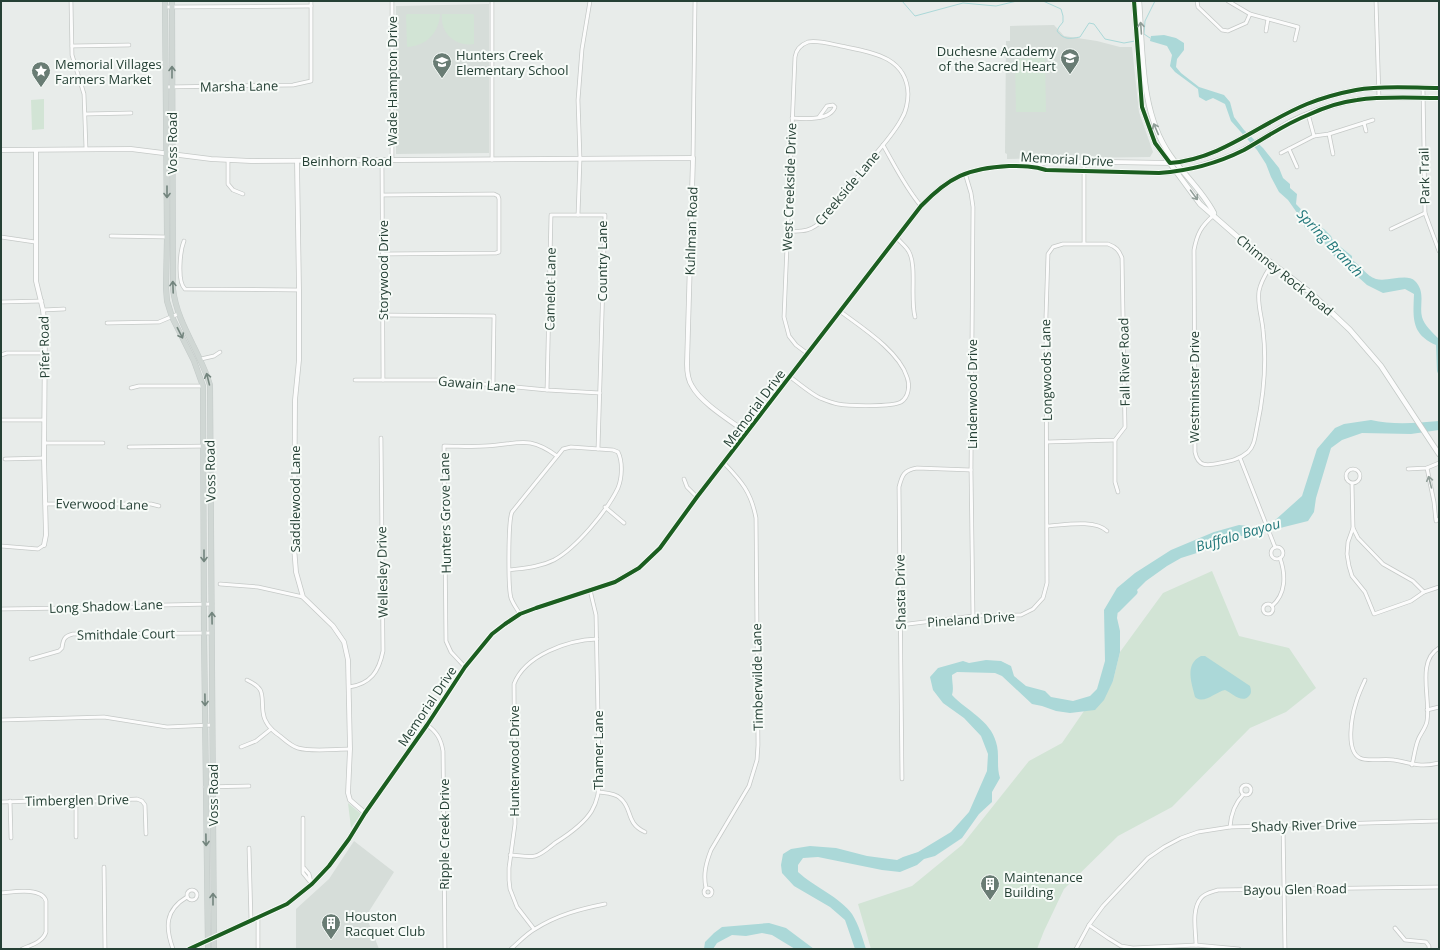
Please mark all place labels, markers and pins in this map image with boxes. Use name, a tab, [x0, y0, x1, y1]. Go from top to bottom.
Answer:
place label: Duchesne Academy of the Sacred Heart	[937, 42, 1056, 75]
place label: Hunters Creek Elementary School	[456, 46, 568, 79]
school or university icon: Duchesne Academy of the Sacred Heart	[1059, 47, 1081, 75]
school or university icon: Hunters Creek Elementary School	[431, 51, 453, 79]
place label: Memorial Villages Farmers Market	[55, 55, 162, 88]
place icon: Memorial Villages Farmers Market	[30, 60, 52, 88]
place label: Maintenance Building	[1004, 868, 1083, 901]
building icon: Maintenance Building	[979, 873, 1001, 901]
place label: Houston Racquet Club	[345, 907, 425, 940]
building icon: Houston Racquet Club	[320, 912, 342, 940]

